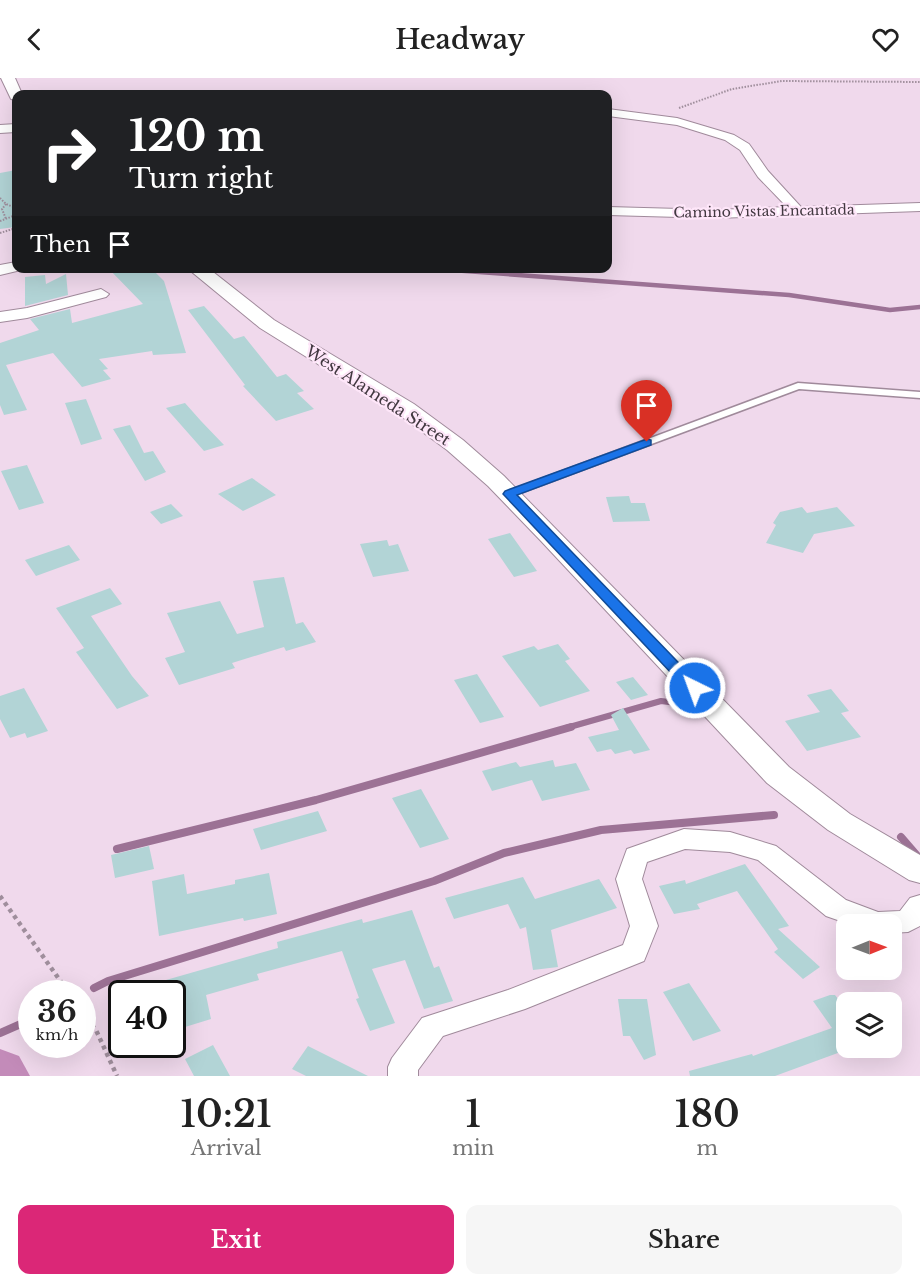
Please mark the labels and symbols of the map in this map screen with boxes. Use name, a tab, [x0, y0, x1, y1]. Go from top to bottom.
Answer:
street label: Camino Vistas Encantada	[673, 200, 855, 222]
street label: West Alameda Street	[301, 340, 454, 449]
pin	[621, 380, 672, 442]
position arrow	[663, 656, 727, 720]
north arrow	[836, 914, 902, 980]
speed limit sign: 40	[108, 980, 186, 1058]

